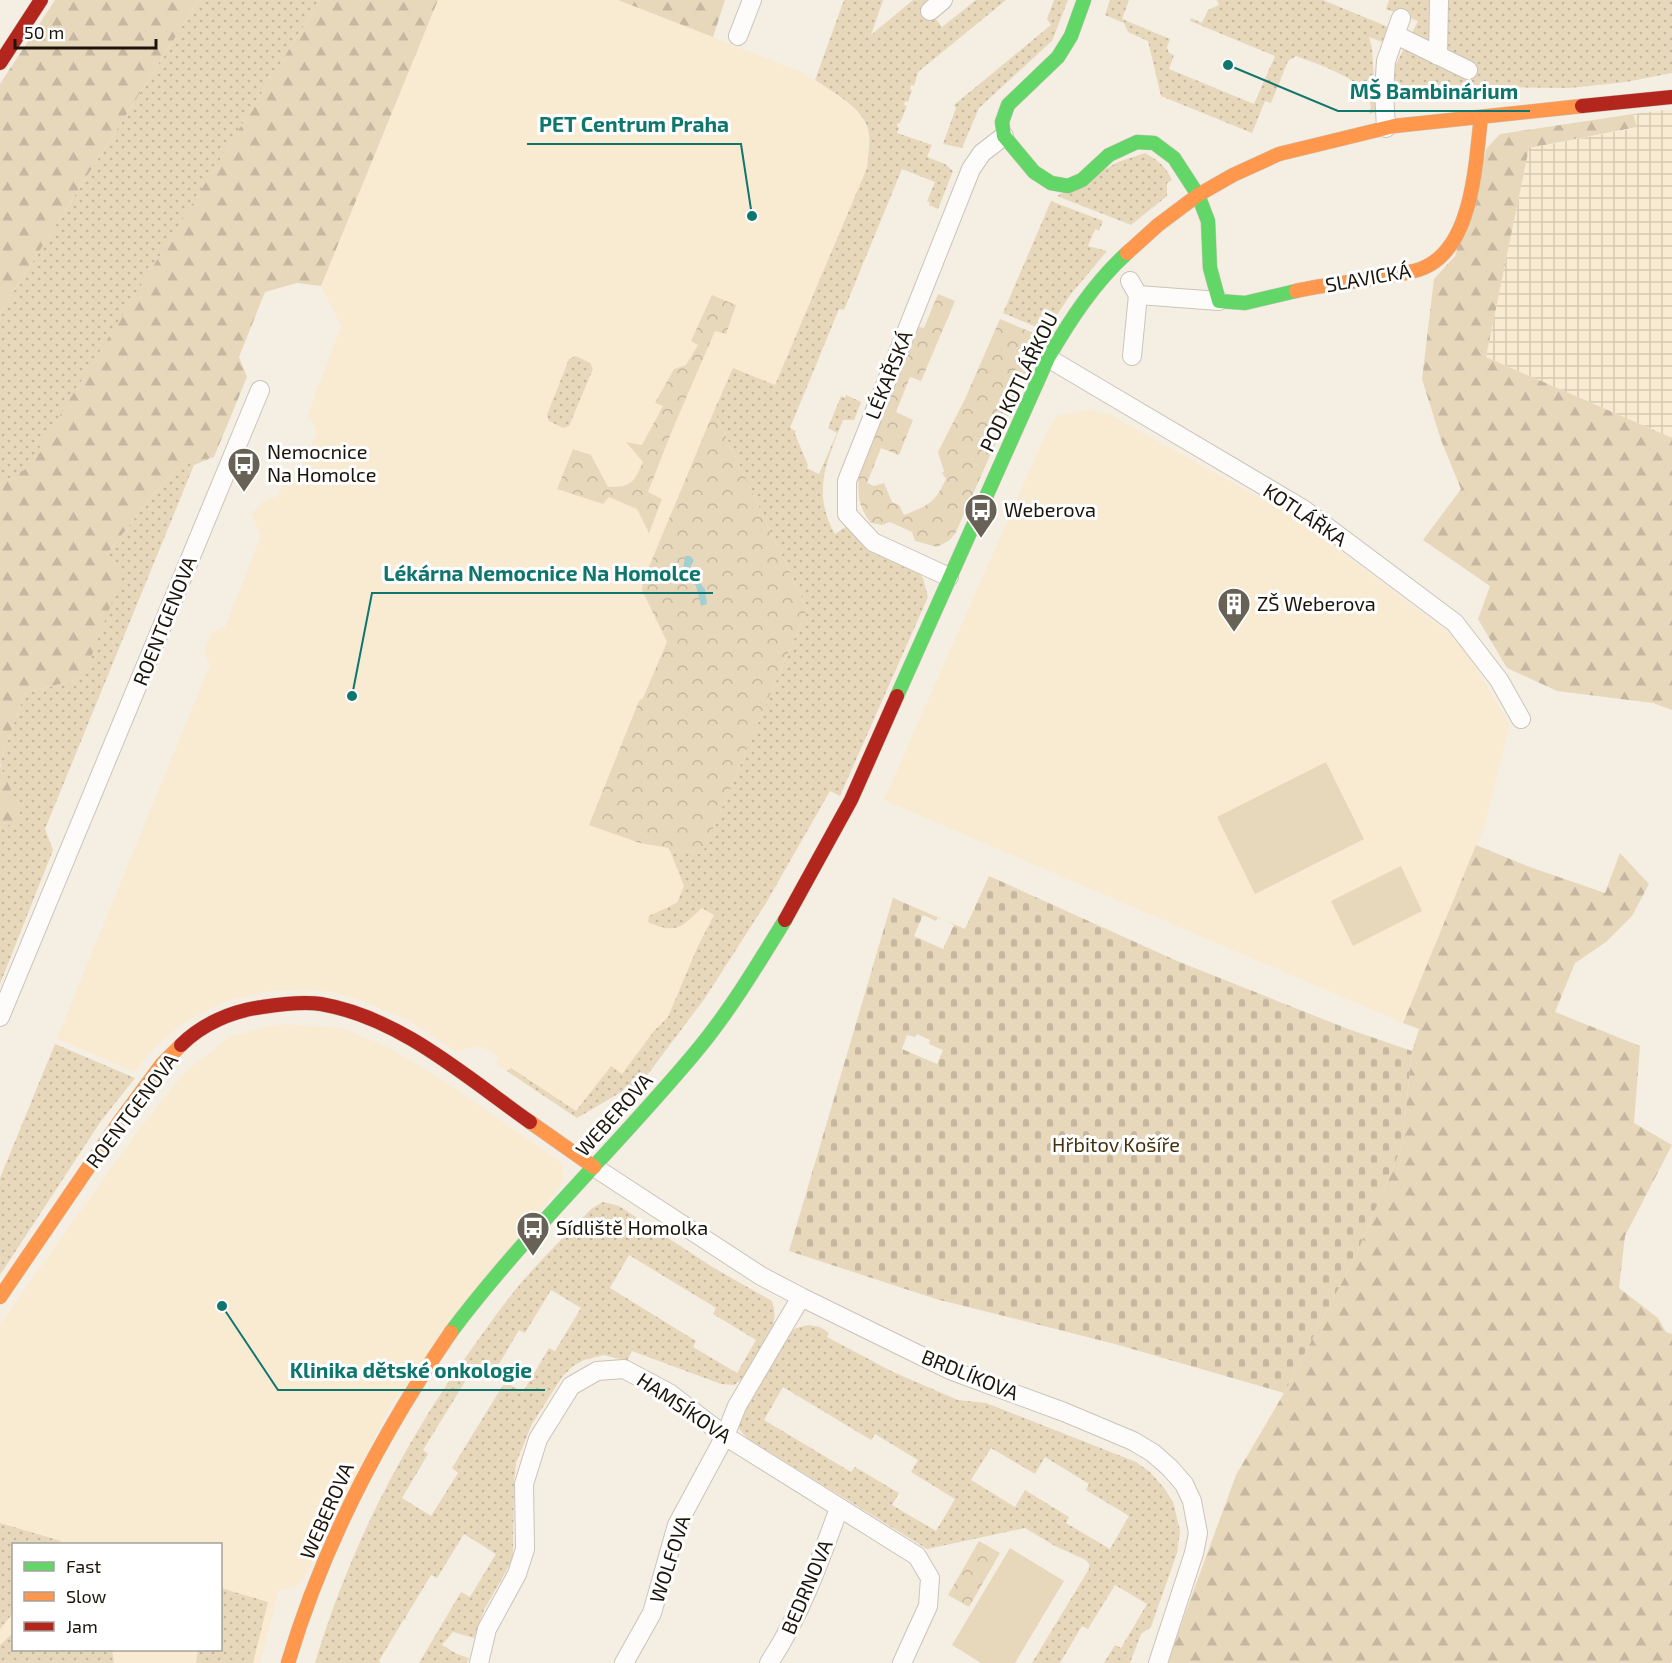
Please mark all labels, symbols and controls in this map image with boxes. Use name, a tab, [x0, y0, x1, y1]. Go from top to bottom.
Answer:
scale bar	[15, 12, 156, 50]
text: 50 m	[24, 21, 64, 43]
callout: MŠ Bambinárium	[1338, 72, 1530, 111]
text: MŠ Bambinárium	[1350, 78, 1518, 103]
callout: PET Centrum Praha	[527, 105, 741, 144]
text: PET Centrum Praha	[539, 111, 729, 136]
street label: SLAVICKÁ	[1323, 258, 1413, 296]
street label: POD KOTLÁŘKOU	[974, 308, 1062, 455]
street label: LÉKAŘSKÁ	[859, 326, 917, 423]
place label: Nemocnice Na Homolce	[267, 439, 376, 486]
bus stop icon: Nemocnice Na Homolce	[226, 446, 262, 493]
street label: KOTLÁŘKA	[1259, 478, 1352, 551]
bus stop icon: Weberova	[963, 492, 999, 539]
place label: Weberova	[1004, 497, 1096, 521]
street label: ROENTGENOVA	[127, 552, 201, 689]
callout: Lékárna Nemocnice Na Homolce	[372, 554, 713, 593]
text: Lékárna Nemocnice Na Homolce	[383, 560, 701, 585]
building icon: ZŠ Weberova	[1216, 586, 1252, 633]
place label: ZŠ Weberova	[1257, 591, 1376, 615]
street label: ROENTGENOVA	[80, 1048, 182, 1172]
street label: WEBEROVA	[570, 1068, 657, 1161]
park label: Hřbitov Košíře	[1052, 1132, 1180, 1156]
bus stop icon: Sídliště Homolka	[515, 1210, 551, 1257]
place label: Sídliště Homolka	[556, 1215, 708, 1239]
street label: BRDLÍKOVA	[919, 1344, 1023, 1405]
callout: Klinika dětské onkologie	[278, 1351, 545, 1390]
text: Klinika dětské onkologie	[290, 1357, 532, 1382]
street label: HAMSÍKOVA	[633, 1367, 737, 1448]
street label: WEBEROVA	[294, 1458, 358, 1563]
street label: WOLFOVA	[644, 1511, 695, 1605]
street label: BEDRNOVA	[775, 1535, 837, 1638]
legend	[12, 1543, 222, 1651]
text: Fast	[66, 1555, 101, 1577]
text: Slow	[66, 1585, 107, 1607]
text: Jam	[66, 1615, 98, 1637]

